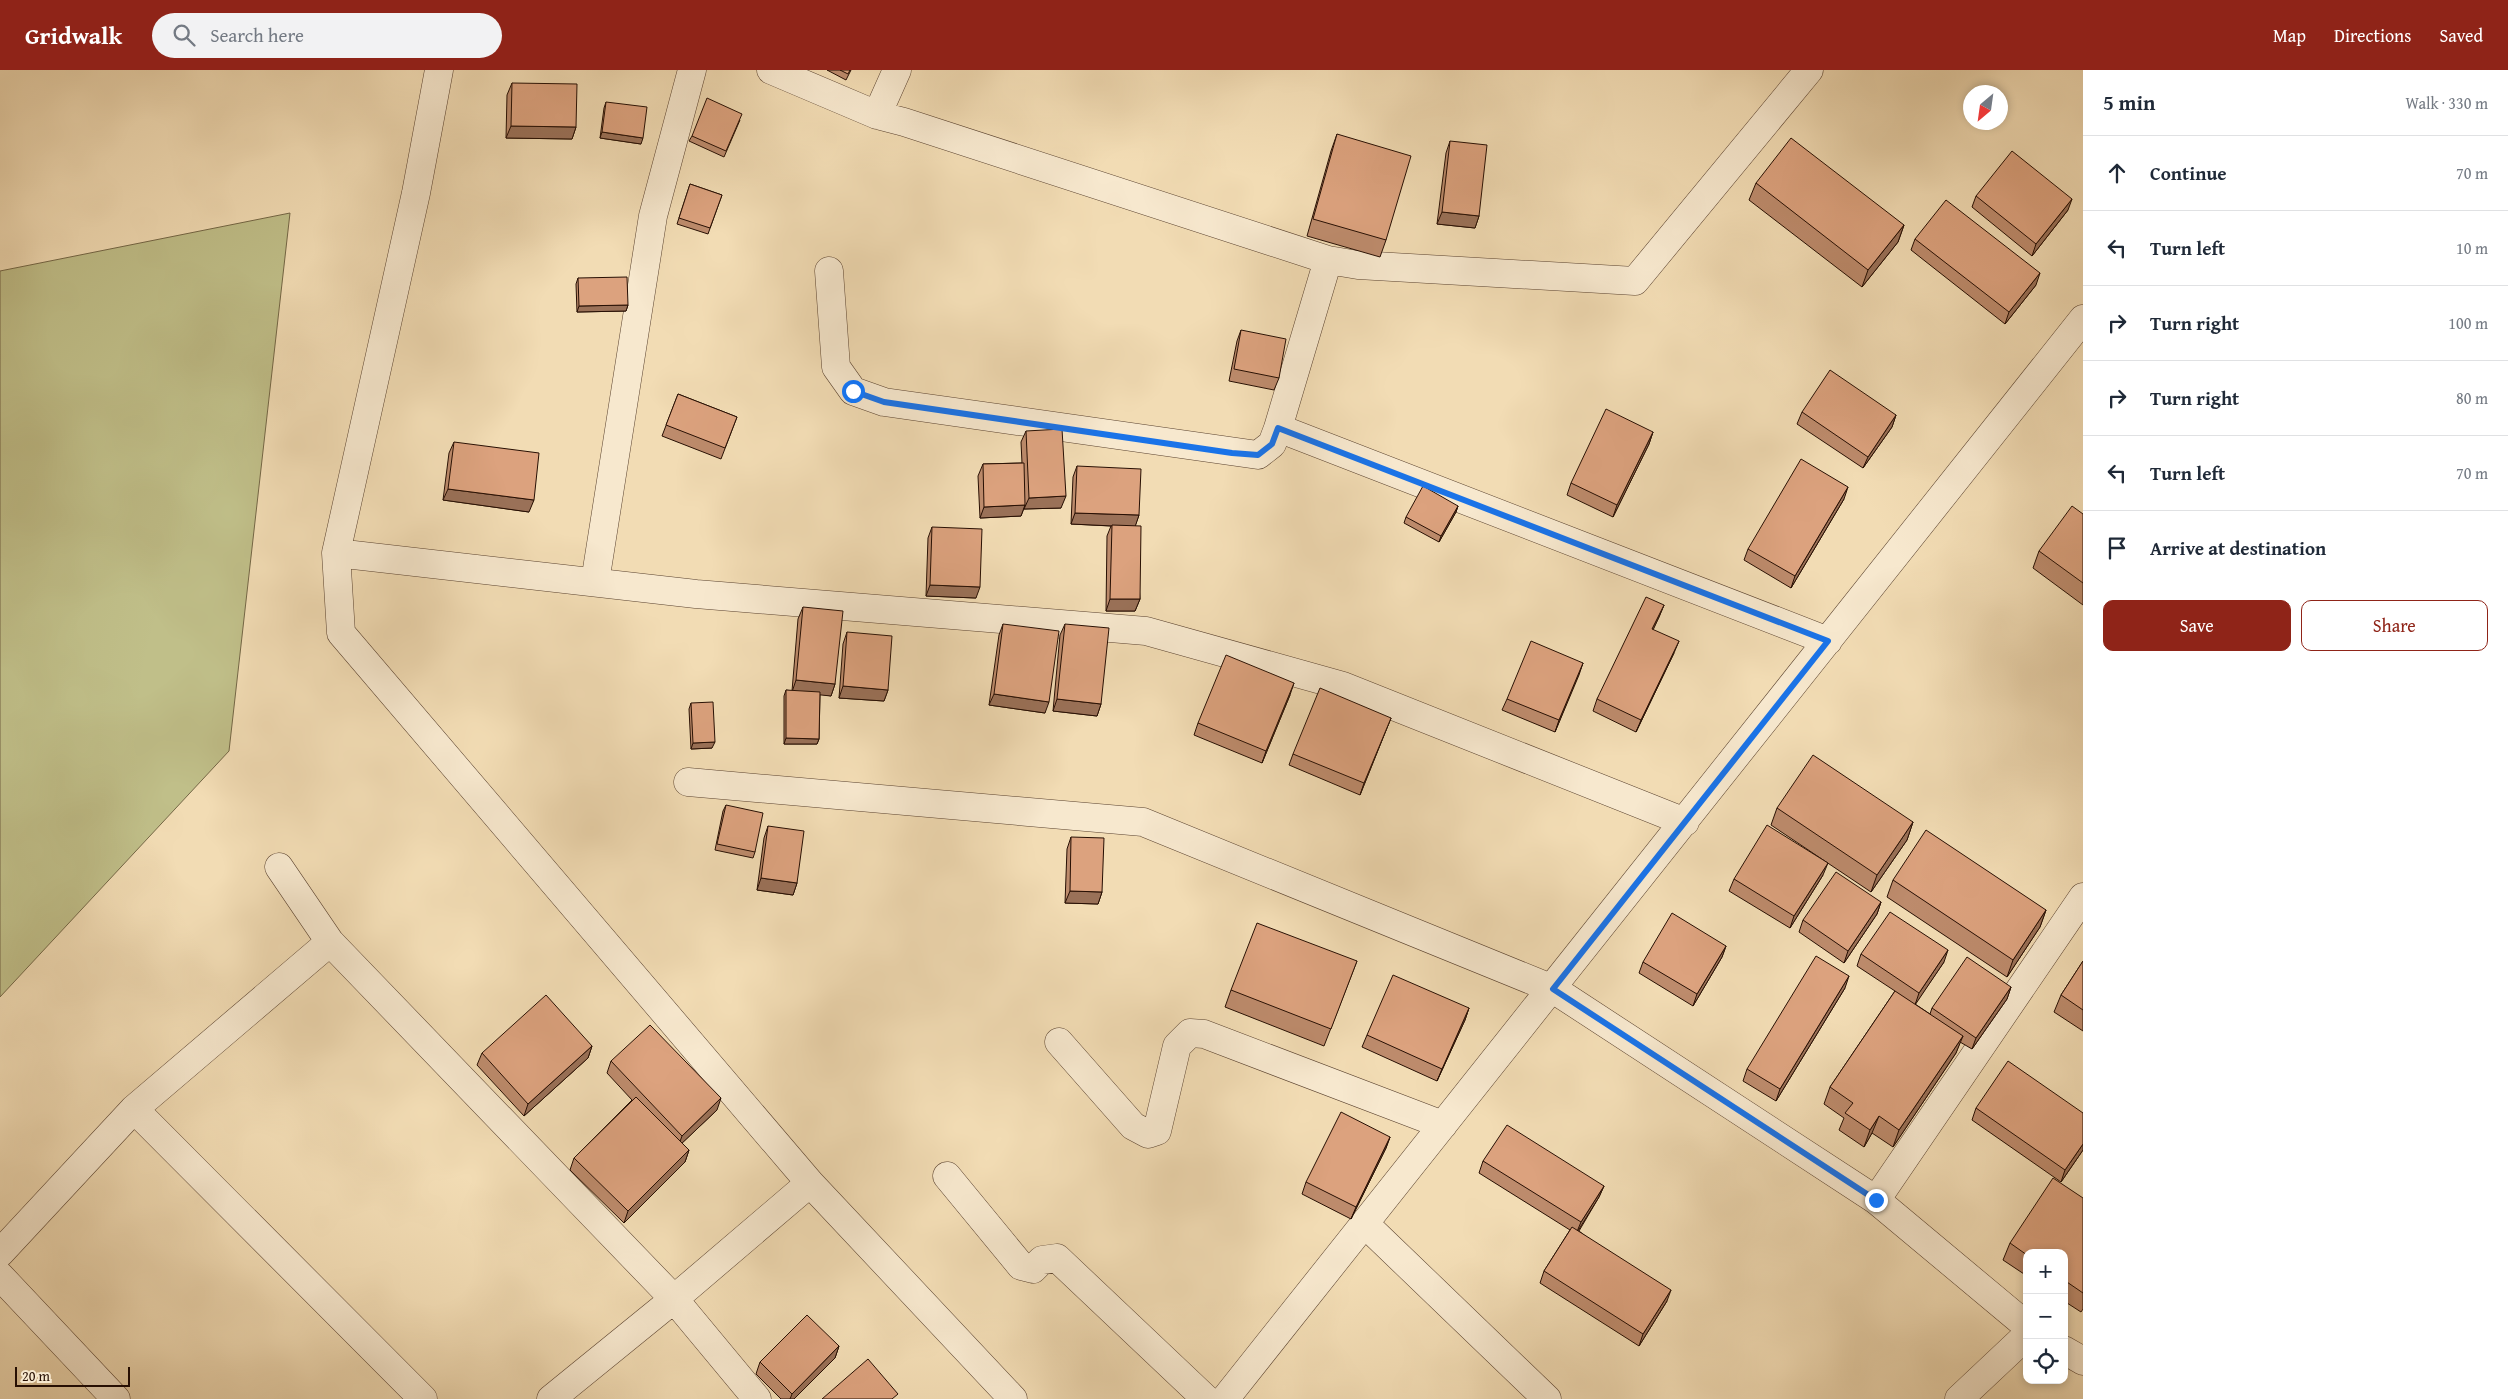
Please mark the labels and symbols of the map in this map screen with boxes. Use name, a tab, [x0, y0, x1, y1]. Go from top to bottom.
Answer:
north arrow	[1963, 85, 2008, 130]
route start	[842, 380, 865, 403]
route end	[1865, 1189, 1888, 1212]
scale bar	[15, 1364, 130, 1387]

